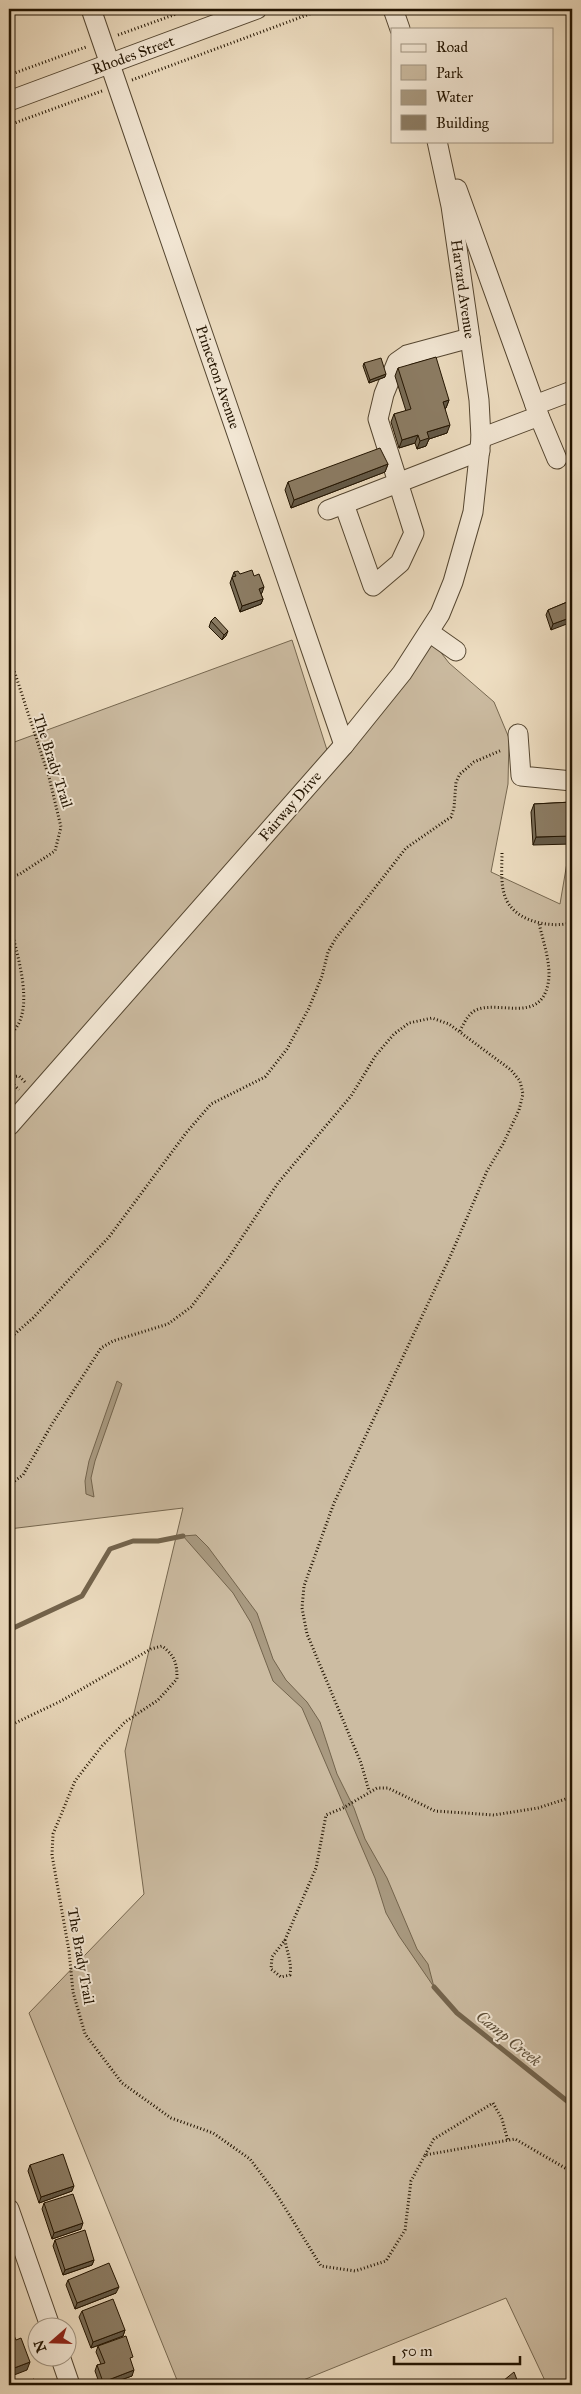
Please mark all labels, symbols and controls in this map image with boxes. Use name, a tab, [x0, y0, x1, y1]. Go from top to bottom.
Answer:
legend	[391, 28, 554, 142]
street label: Rhodes Street	[89, 32, 177, 78]
text: Road	[436, 38, 468, 56]
text: Park	[436, 64, 463, 82]
text: Water	[436, 88, 473, 106]
text: Building	[436, 114, 490, 132]
street label: Harvard Avenue	[447, 238, 479, 340]
street label: Princeton Avenue	[192, 323, 244, 431]
street label: The Brady Trail	[29, 712, 77, 811]
street label: Fairway Drive	[255, 767, 325, 845]
street label: The Brady Trail	[64, 1906, 99, 2007]
water label: Camp Creek	[472, 2006, 545, 2071]
north arrow	[28, 2316, 78, 2366]
scale bar	[394, 2334, 520, 2366]
text: N	[30, 2338, 50, 2355]
text: 50 m	[401, 2342, 433, 2360]

